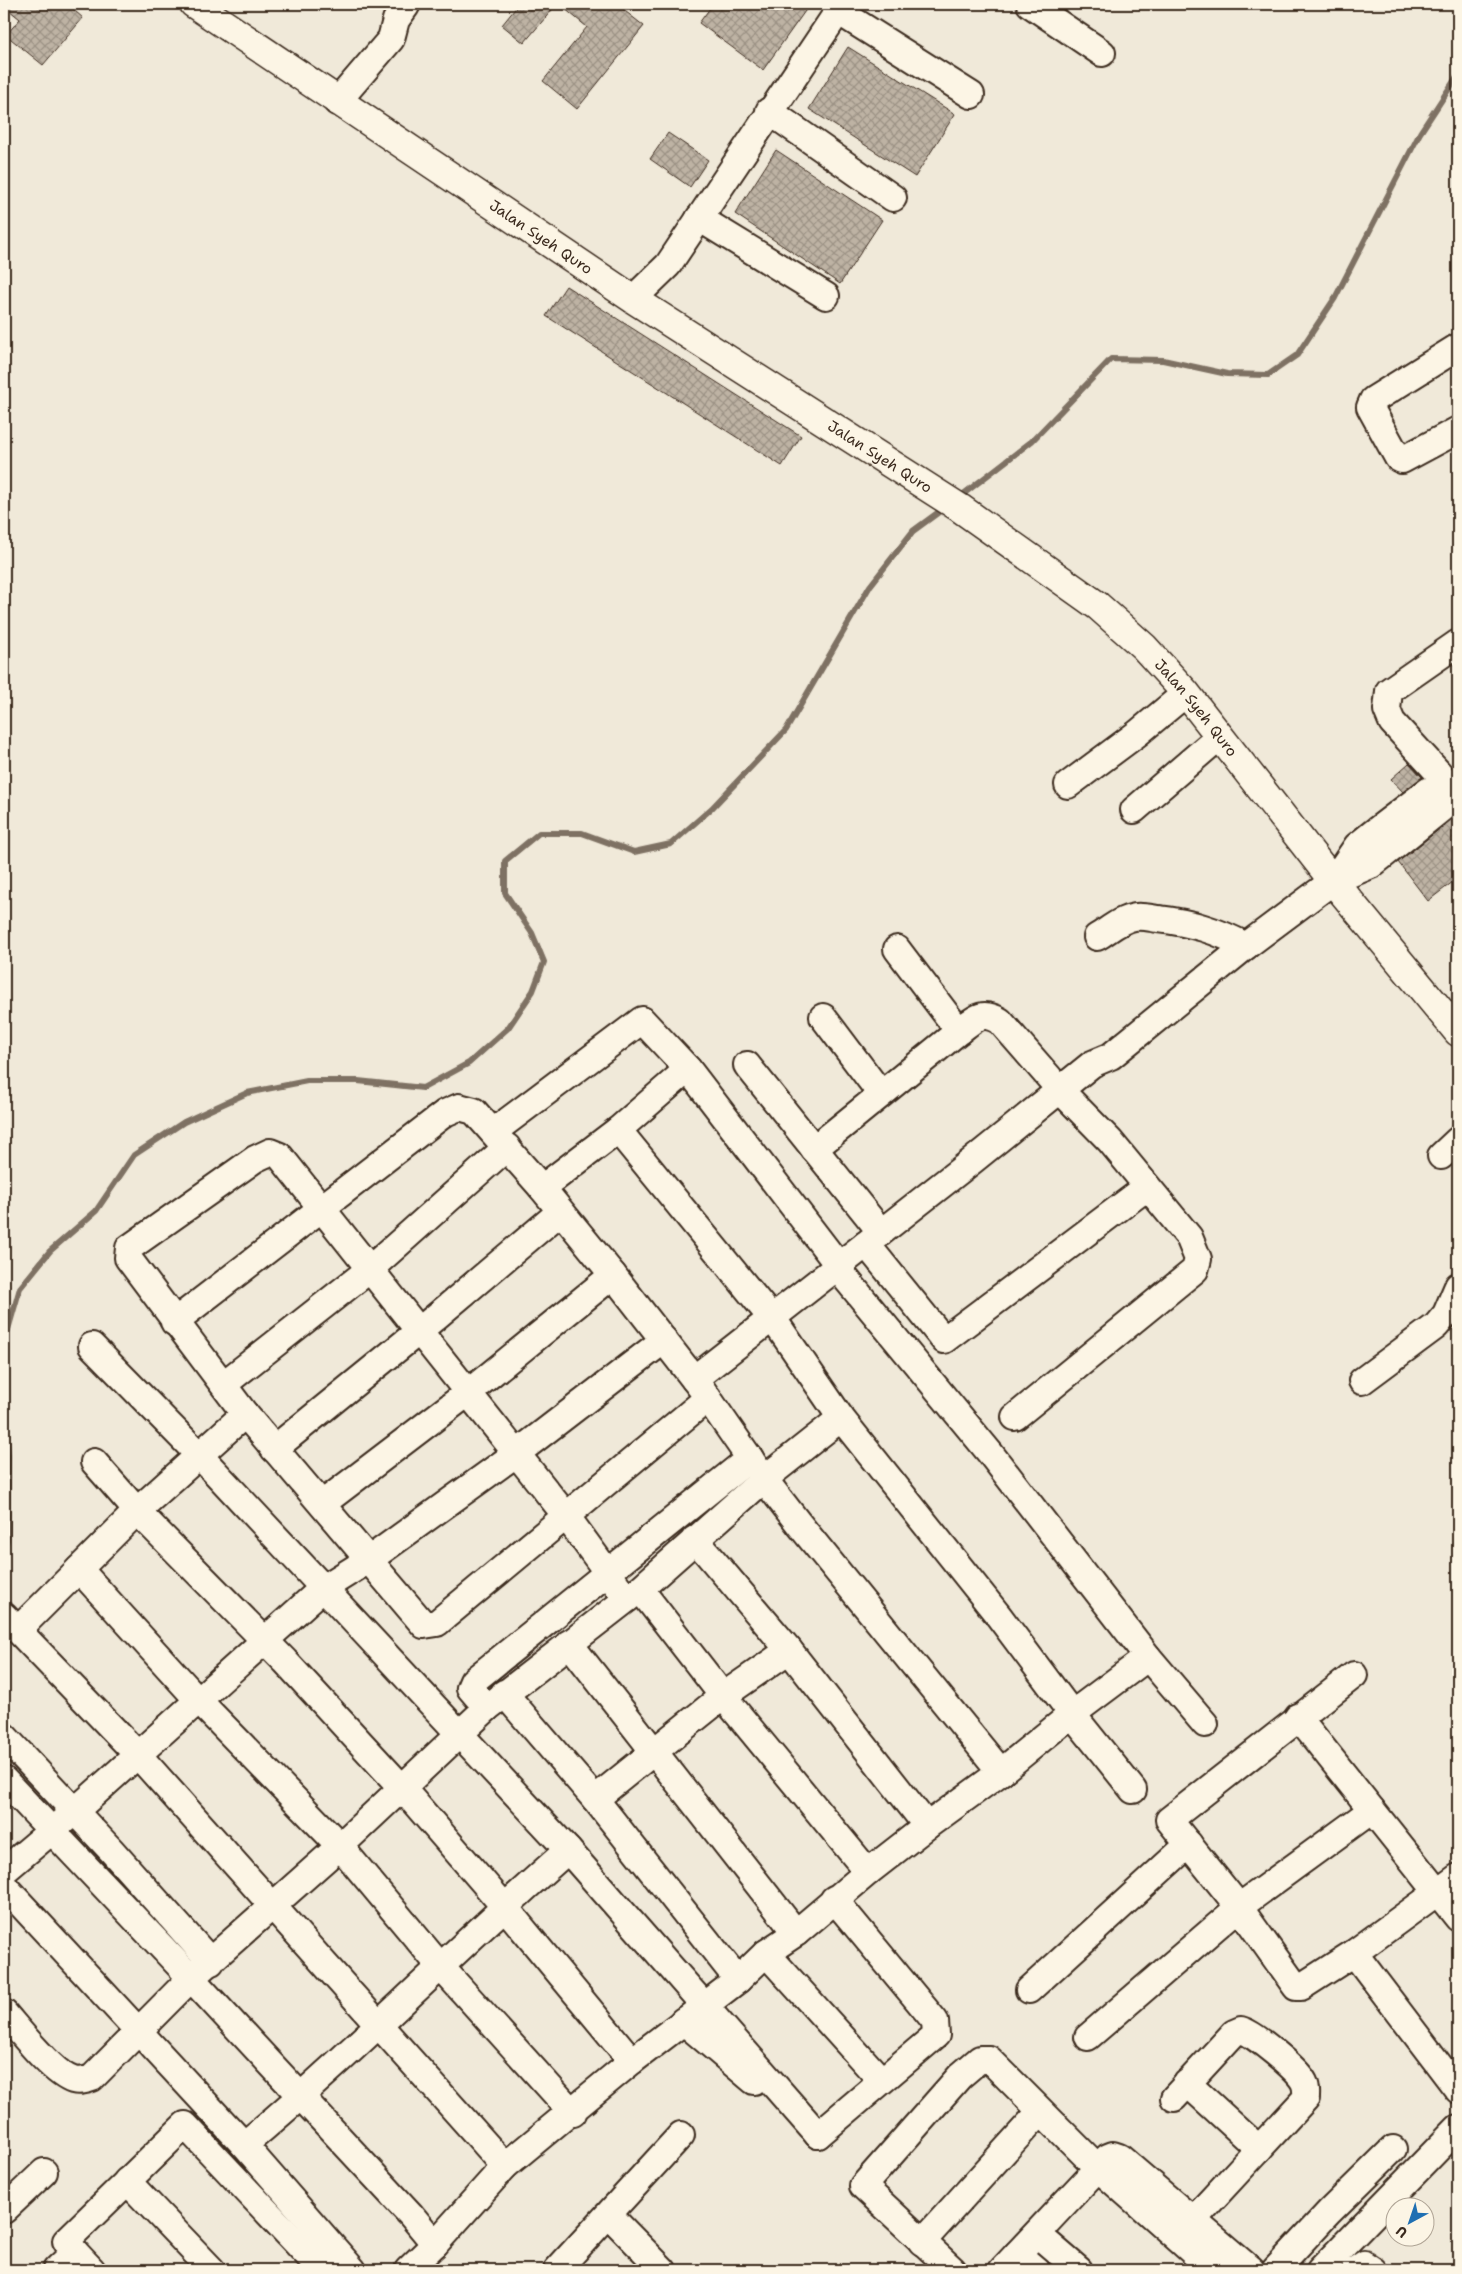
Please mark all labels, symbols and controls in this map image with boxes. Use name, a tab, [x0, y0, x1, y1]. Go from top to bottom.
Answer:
street label: Jalan Syeh Quro	[485, 195, 597, 279]
street label: Jalan Syeh Quro	[824, 416, 936, 498]
street label: Jalan Syeh Quro	[1150, 655, 1242, 761]
north arrow	[1384, 2196, 1434, 2246]
text: U	[1392, 2222, 1411, 2242]

